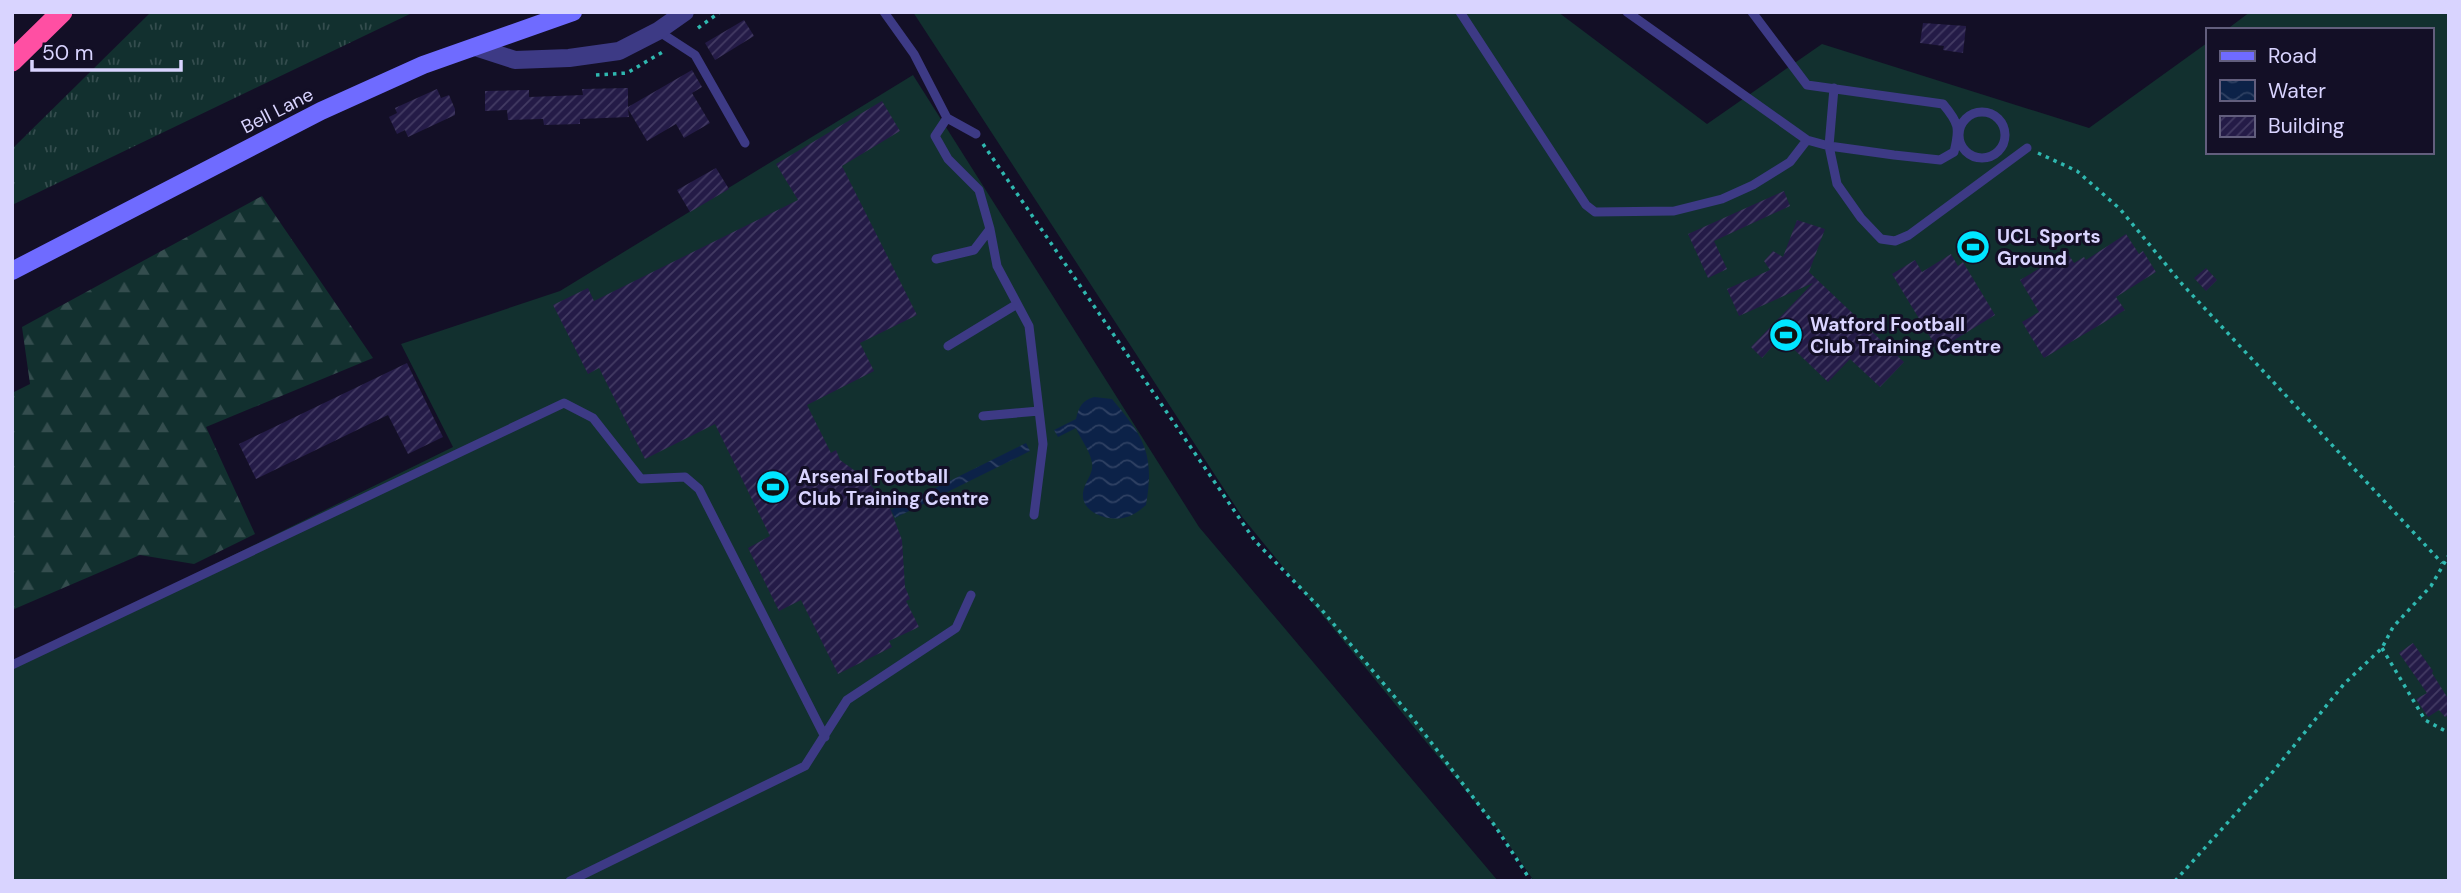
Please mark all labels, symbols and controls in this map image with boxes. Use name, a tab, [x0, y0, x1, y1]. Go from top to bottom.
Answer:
scale bar	[32, 28, 180, 72]
legend	[2206, 28, 2433, 154]
text: 50 m	[42, 39, 93, 67]
text: Road	[2268, 42, 2317, 70]
text: Water	[2268, 77, 2326, 105]
street label: Bell Lane	[237, 82, 318, 139]
text: Building	[2268, 112, 2345, 140]
place label: UCL Sports Ground	[1997, 224, 2101, 271]
sports icon: UCL Sports Ground	[1954, 228, 1992, 266]
place label: Watford Football Club Training Centre	[1810, 312, 2001, 359]
sports icon: Watford Football Club Training Centre	[1767, 316, 1805, 354]
place label: Arsenal Football Club Training Centre	[798, 464, 989, 511]
sports icon: Arsenal Football Club Training Centre	[754, 468, 792, 506]

